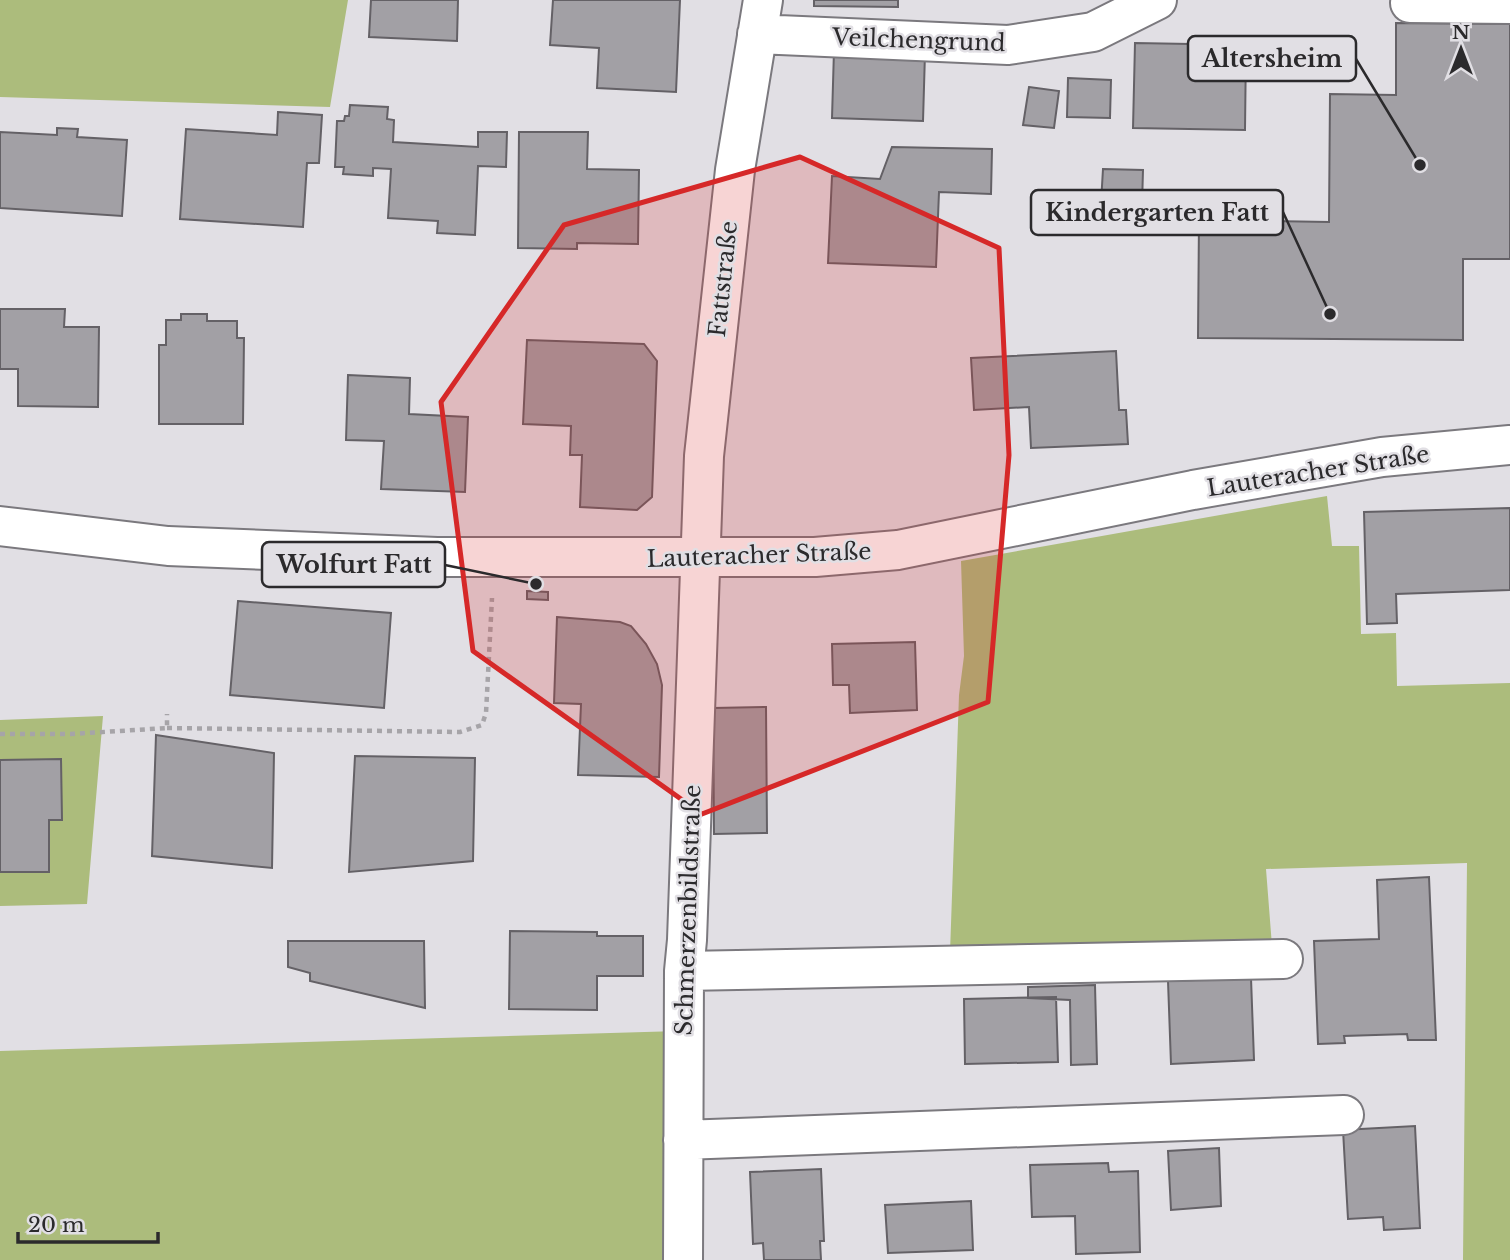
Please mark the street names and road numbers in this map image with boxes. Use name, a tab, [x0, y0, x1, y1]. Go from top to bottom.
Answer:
street label: Veilchengrund	[831, 23, 1006, 57]
street label: Fattstraße	[703, 220, 743, 338]
street label: Lauteracher Straße	[1205, 440, 1431, 502]
street label: Lauteracher Straße	[646, 537, 872, 573]
street label: Schmerzenbildstraße	[670, 784, 706, 1036]

